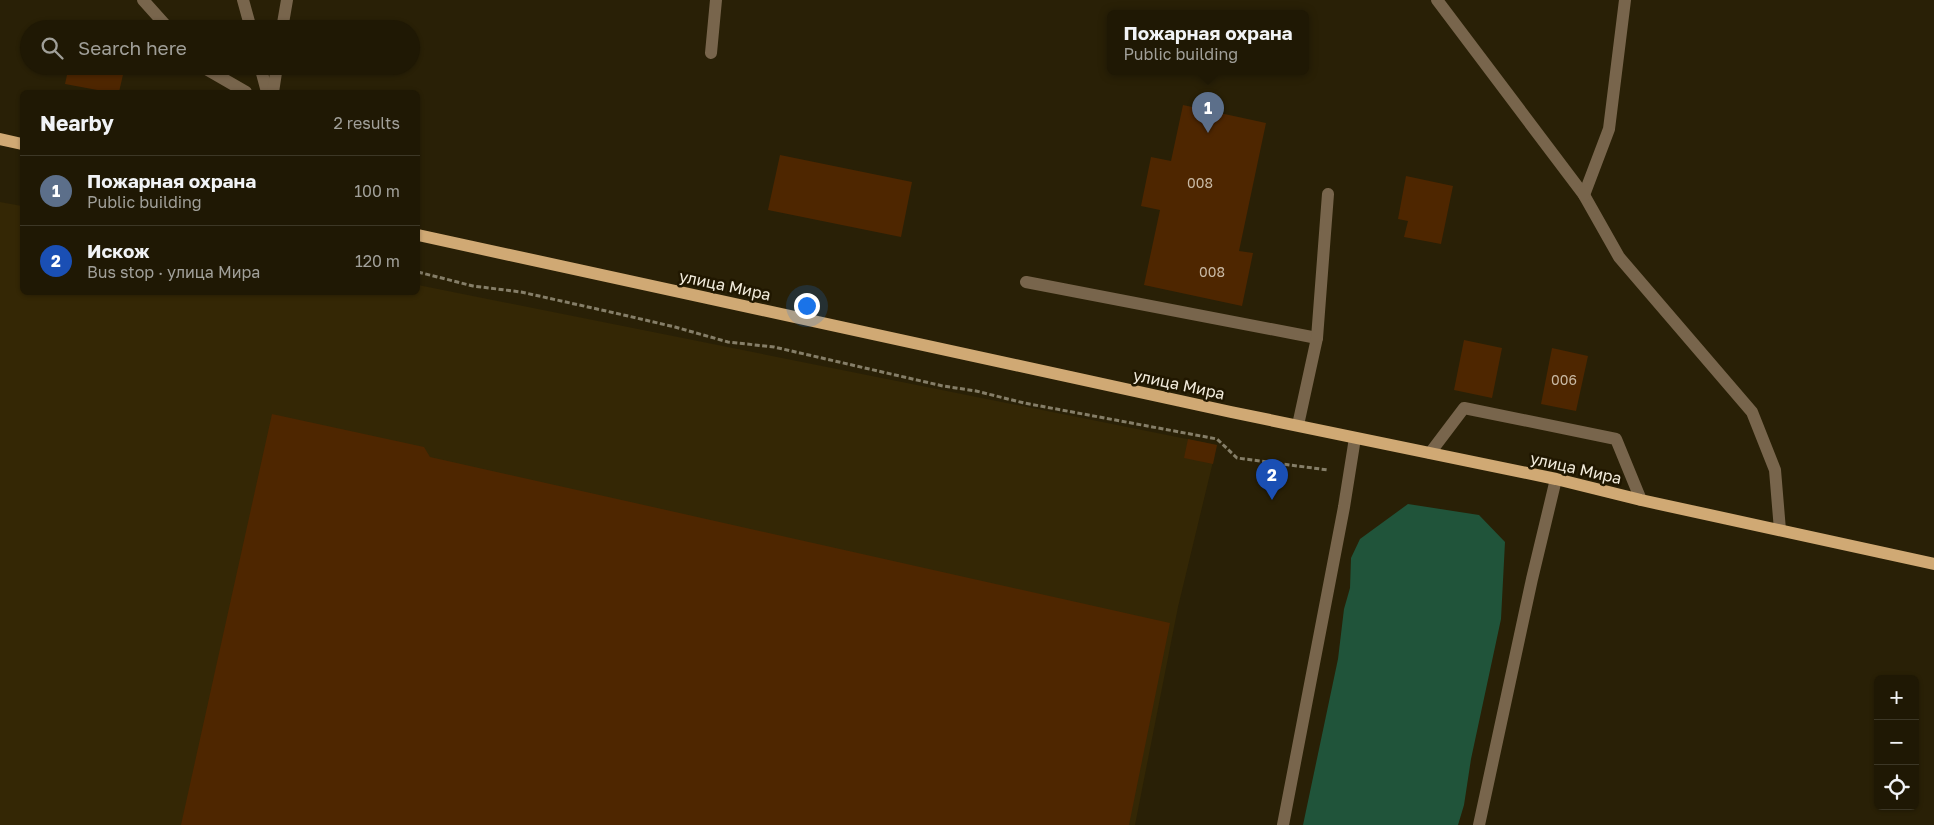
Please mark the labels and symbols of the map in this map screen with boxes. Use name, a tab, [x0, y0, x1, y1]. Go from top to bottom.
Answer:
pin: 1	[1192, 92, 1224, 133]
house number: 008	[1187, 174, 1213, 191]
house number: 008	[1199, 263, 1225, 280]
street label: улица Мира	[677, 266, 773, 304]
your location	[794, 293, 820, 319]
street label: улица Мира	[1131, 365, 1227, 403]
house number: 006	[1551, 371, 1577, 388]
street label: улица Мира	[1528, 448, 1624, 488]
pin: 2	[1256, 459, 1288, 500]

